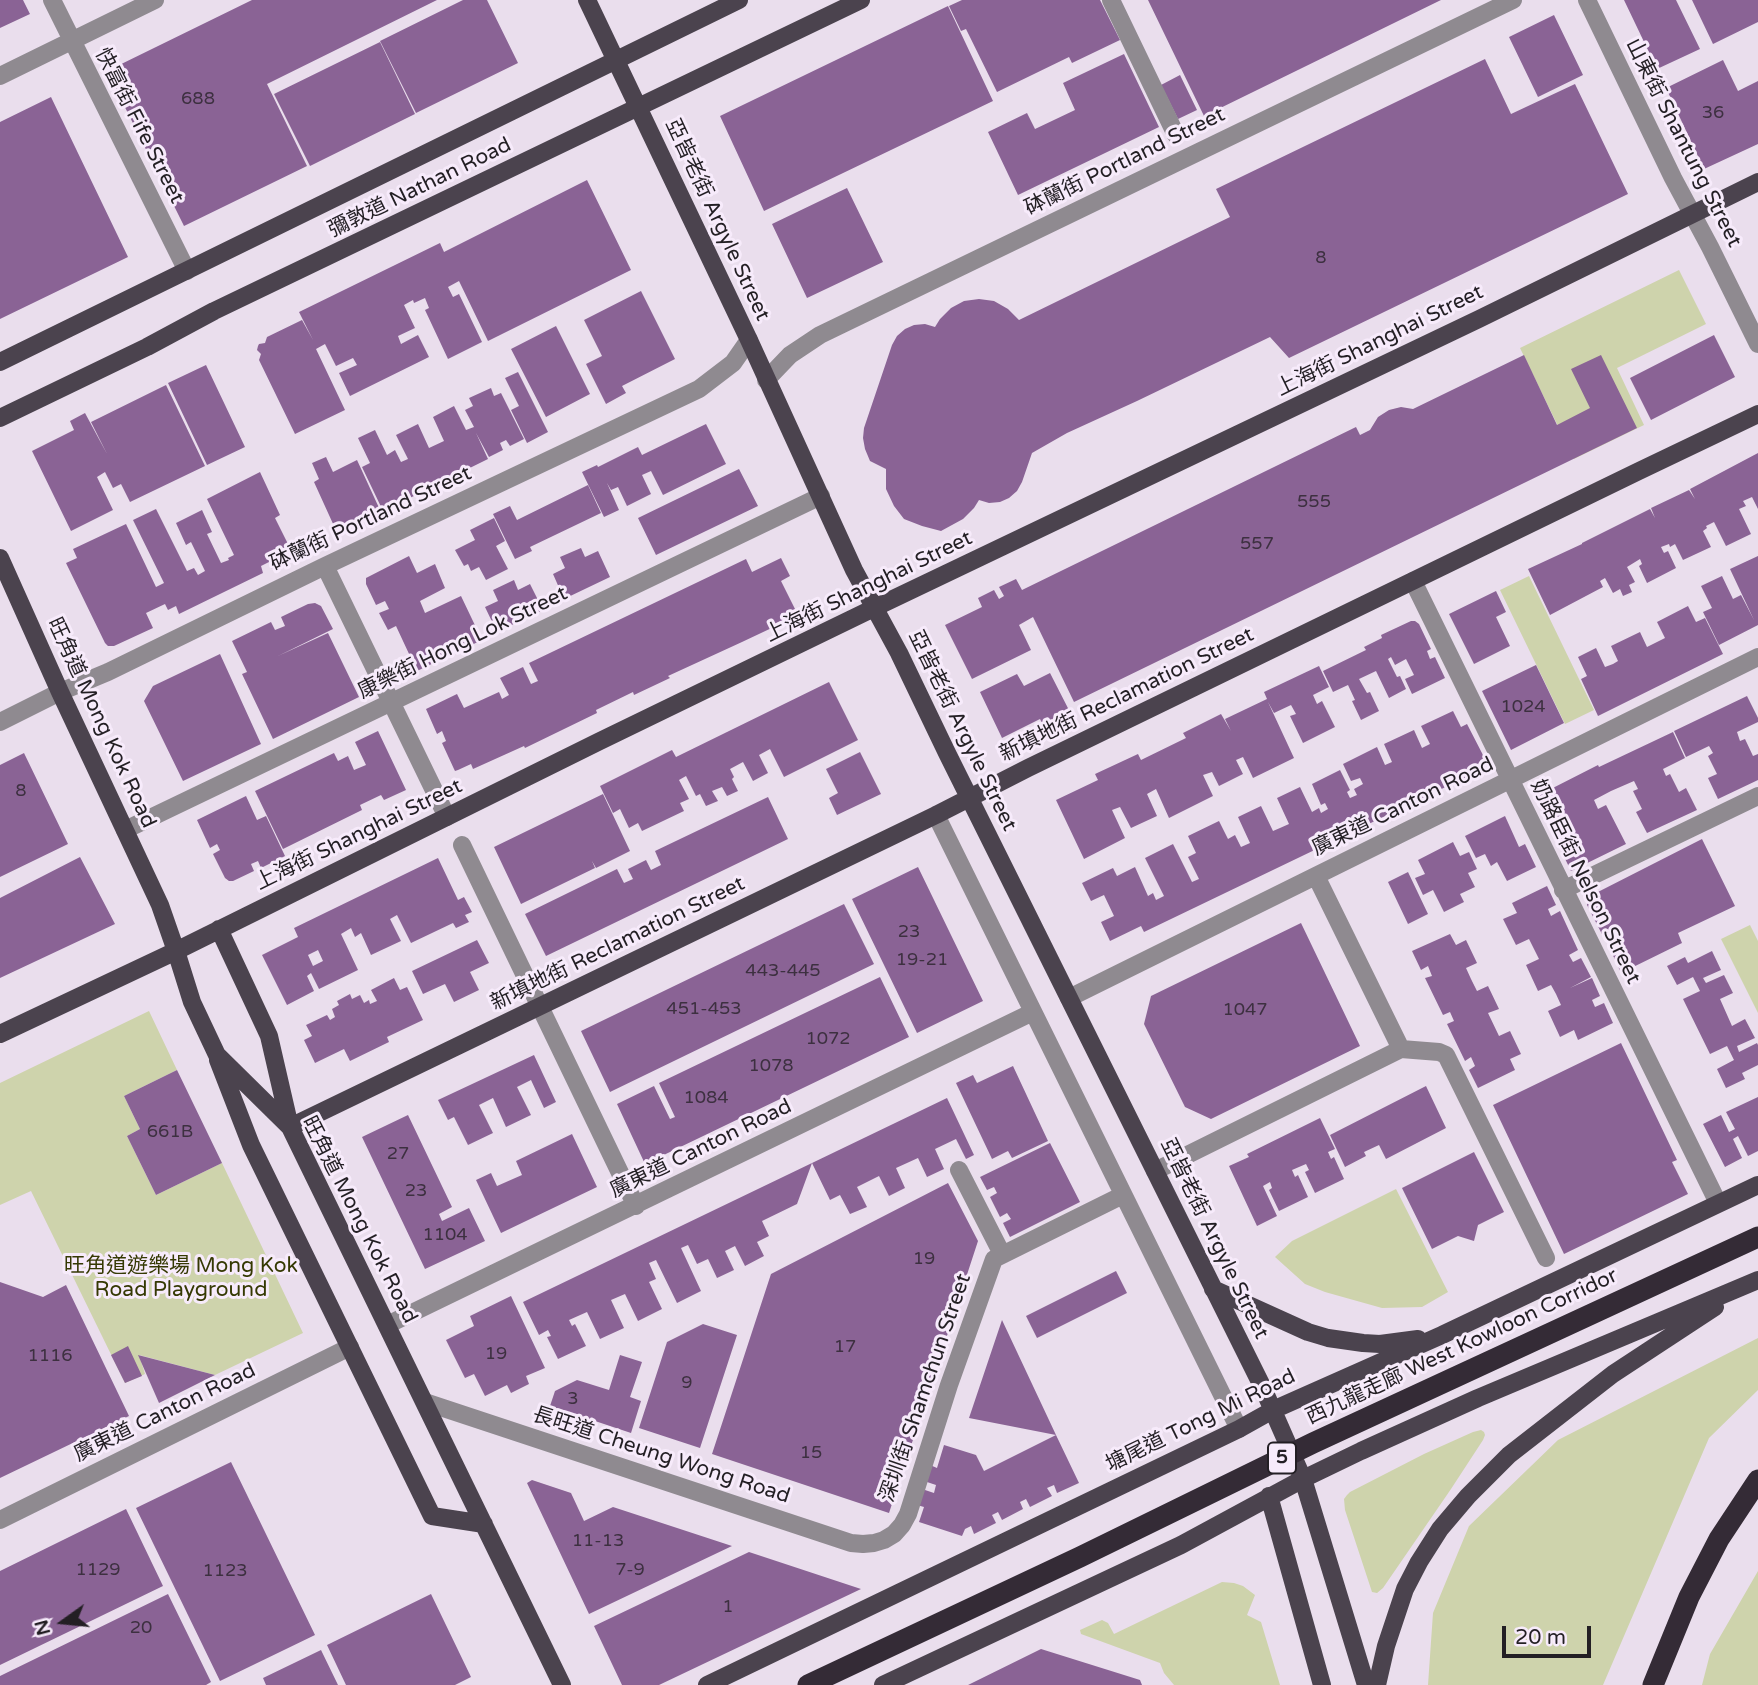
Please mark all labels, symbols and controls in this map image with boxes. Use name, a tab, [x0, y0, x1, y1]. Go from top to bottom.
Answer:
street label: 山東街 Shantung Street	[1619, 35, 1747, 251]
street label: 快富街 Fife Street	[89, 44, 189, 208]
house number: 688	[181, 88, 215, 110]
house number: 36	[1702, 102, 1724, 124]
street label: 砵蘭街 Portland Street	[1021, 103, 1229, 221]
street label: 亞皆老街 Argyle Street	[659, 115, 775, 325]
street label: 彌敦道 Nathan Road	[324, 133, 516, 243]
house number: 8	[1315, 247, 1327, 269]
street label: 上海街 Shanghai Street	[1272, 280, 1488, 402]
street label: 砵蘭街 Portland Street	[266, 461, 476, 577]
house number: 555	[1297, 491, 1331, 513]
street label: 上海街 Shanghai Street	[761, 526, 977, 648]
house number: 557	[1240, 533, 1274, 555]
street label: 康樂街 Hong Lok Street	[354, 581, 572, 705]
street label: 旺角道 Mong Kok Road	[41, 614, 161, 832]
street label: 新填地街 Reclamation Street	[996, 622, 1258, 768]
street label: 亞皆老街 Argyle Street	[902, 627, 1022, 835]
house number: 1024	[1500, 696, 1546, 718]
street label: 廣東道 Canton Road	[1308, 752, 1498, 862]
street label: 上海街 Shanghai Street	[251, 774, 467, 896]
street label: 奶路臣街 Nelson Street	[1525, 776, 1645, 988]
house number: 8	[15, 780, 27, 802]
street label: 新填地街 Reclamation Street	[487, 871, 749, 1017]
house number: 23	[898, 921, 920, 943]
house number: 19-21	[896, 949, 948, 971]
house number: 443-445	[745, 960, 821, 982]
house number: 451-453	[666, 998, 742, 1020]
house number: 1047	[1222, 999, 1268, 1021]
house number: 1072	[805, 1028, 851, 1050]
house number: 1078	[748, 1055, 794, 1077]
house number: 1084	[683, 1087, 729, 1109]
street label: 廣東道 Canton Road	[606, 1094, 796, 1204]
street label: 旺角道 Mong Kok Road	[296, 1112, 422, 1328]
house number: 661B	[147, 1121, 193, 1143]
street label: 亞皆老街 Argyle Street	[1154, 1135, 1274, 1343]
house number: 27	[387, 1143, 409, 1165]
house number: 23	[405, 1180, 427, 1202]
house number: 1104	[422, 1224, 468, 1246]
house number: 19	[913, 1248, 935, 1270]
park label: 旺角道遊樂場 Mong Kok Road Playground	[64, 1253, 298, 1303]
street label: 西九龍走廊 West Kowloon Corridor	[1302, 1264, 1622, 1430]
street label: 深圳街 Shamchun Street	[875, 1270, 977, 1506]
house number: 17	[834, 1336, 856, 1358]
house number: 19	[485, 1343, 507, 1365]
house number: 1116	[27, 1345, 73, 1367]
street label: 廣東道 Canton Road	[70, 1358, 260, 1468]
street label: 塘尾道 Tong Mi Road	[1102, 1364, 1300, 1478]
house number: 9	[681, 1372, 693, 1394]
house number: 3	[567, 1388, 579, 1410]
street label: 長旺道 Cheung Wong Road	[529, 1402, 793, 1510]
house number: 15	[800, 1442, 822, 1464]
road number: 5	[1268, 1442, 1296, 1474]
house number: 11-13	[572, 1530, 624, 1552]
house number: 1129	[75, 1559, 121, 1581]
house number: 7-9	[615, 1559, 645, 1581]
house number: 1123	[202, 1560, 248, 1582]
north arrow	[28, 1587, 98, 1657]
house number: 1	[722, 1596, 734, 1618]
scale bar	[1506, 1612, 1595, 1656]
text: N	[30, 1617, 55, 1638]
house number: 20	[130, 1617, 152, 1639]
text: 20 m	[1515, 1625, 1566, 1650]

